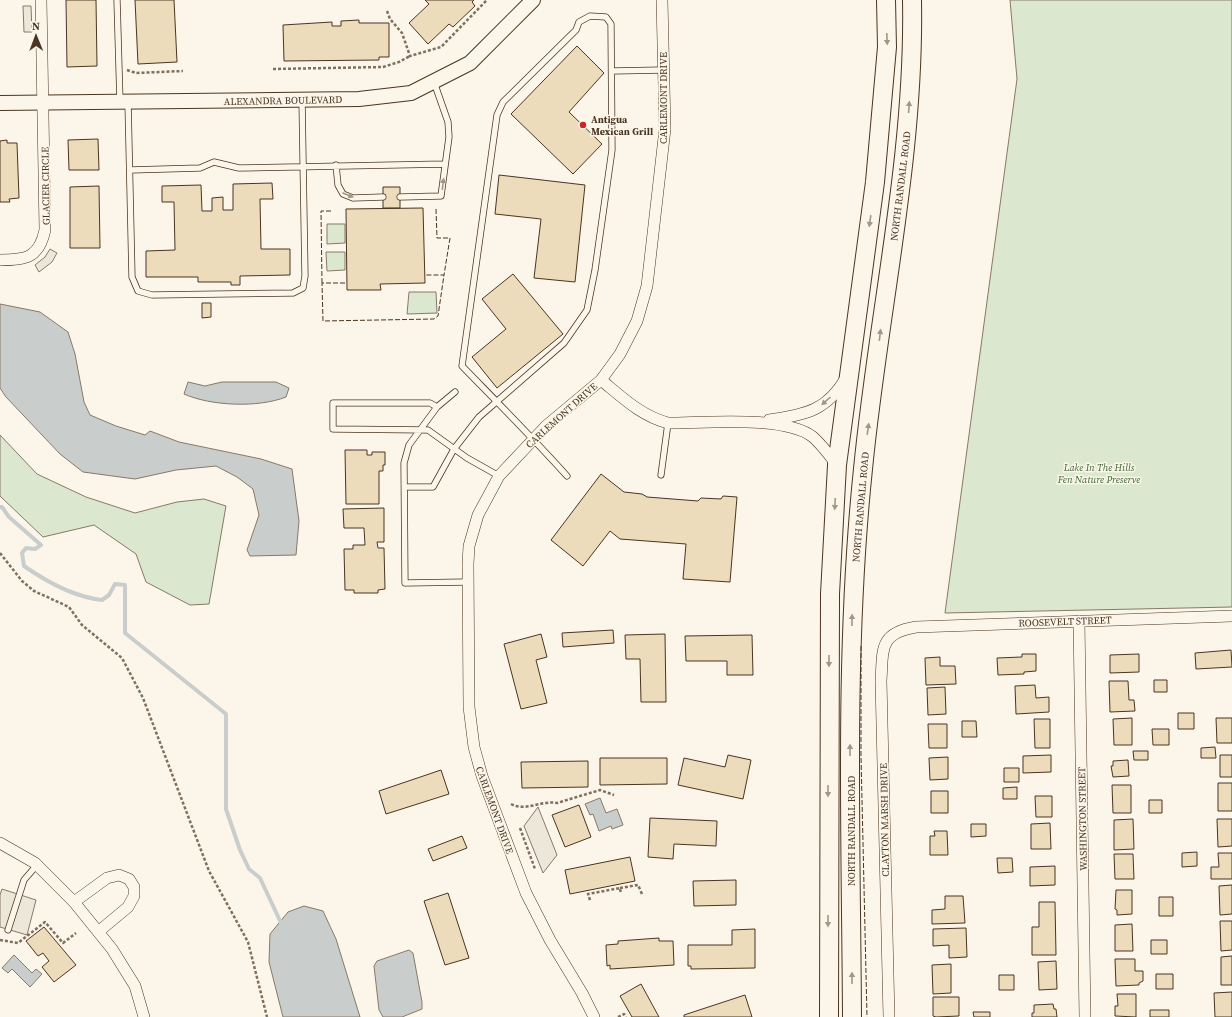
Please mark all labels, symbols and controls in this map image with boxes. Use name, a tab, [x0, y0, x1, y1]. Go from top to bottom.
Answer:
north arrow	[16, 16, 56, 56]
text: N	[32, 19, 40, 34]
one-way arrow	[884, 33, 890, 46]
street label: CARLEMONT DRIVE	[657, 52, 670, 144]
street label: ALEXANDRA BOULEVARD	[224, 93, 342, 108]
one-way arrow	[905, 101, 912, 113]
place label: Antigua Mexican Grill	[591, 113, 653, 138]
marker: Antigua Mexican Grill	[578, 120, 588, 130]
street label: NORTH RANDALL ROAD	[887, 130, 914, 242]
street label: GLACIER CIRCLE	[38, 147, 53, 225]
one-way arrow	[440, 178, 446, 190]
one-way arrow	[343, 192, 354, 198]
one-way arrow	[867, 215, 873, 227]
one-way arrow	[877, 329, 883, 342]
street label: CARLEMONT DRIVE	[523, 380, 600, 451]
one-way arrow	[821, 397, 831, 406]
one-way arrow	[865, 423, 871, 435]
street label: NORTH RANDALL ROAD	[849, 451, 872, 563]
park label: Lake In The Hills Fen Nature Preserve	[1057, 461, 1140, 486]
one-way arrow	[831, 498, 838, 510]
one-way arrow	[849, 613, 855, 626]
street label: ROOSEVELT STREET	[1018, 613, 1112, 630]
one-way arrow	[826, 655, 832, 668]
one-way arrow	[847, 743, 853, 756]
street label: CLAYTON MARSH DRIVE	[877, 763, 892, 877]
street label: CARLEMONT DRIVE	[473, 765, 516, 856]
street label: WASHINGTON STREET	[1075, 767, 1090, 871]
street label: NORTH RANDALL ROAD	[845, 776, 858, 886]
one-way arrow	[825, 785, 831, 798]
one-way arrow	[825, 915, 831, 928]
one-way arrow	[849, 971, 855, 984]

